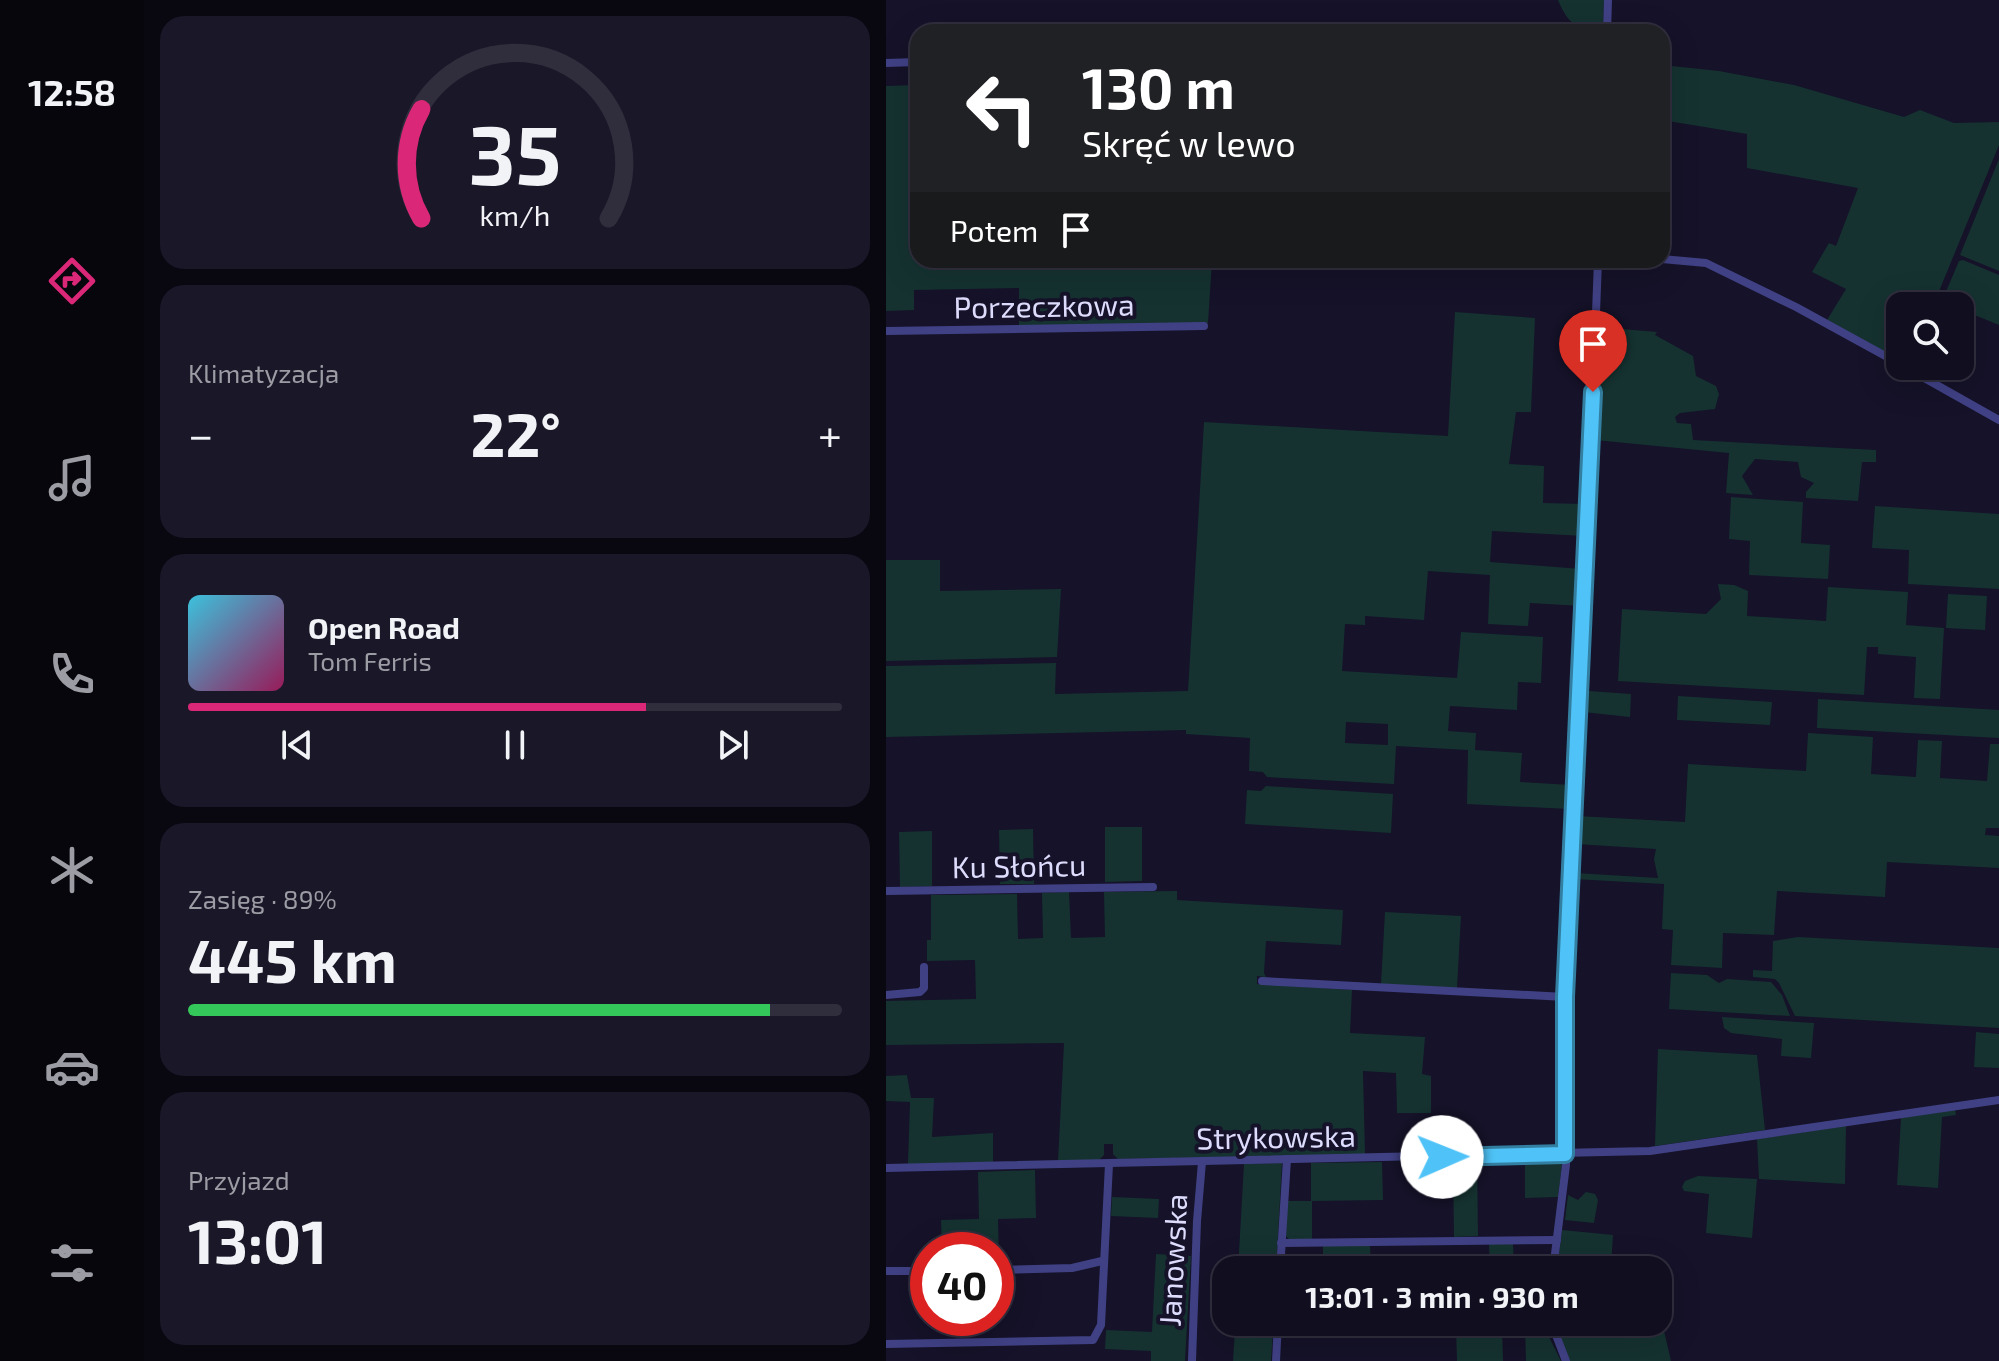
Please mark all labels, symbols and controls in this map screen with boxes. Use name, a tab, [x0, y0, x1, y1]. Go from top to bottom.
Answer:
text: 130 m	[1082, 53, 1235, 120]
icon: left	[950, 56, 1054, 160]
text: 12:58	[28, 70, 116, 113]
text: 35	[468, 101, 562, 201]
text: Skręć w lewo	[1082, 121, 1296, 164]
text: km/h	[480, 197, 550, 232]
icon: arrive	[1054, 208, 1098, 252]
text: Potem	[950, 212, 1038, 248]
icon: directions	[44, 253, 100, 309]
street label: Porzeczkowa	[953, 285, 1135, 325]
map controls	[1886, 292, 1974, 380]
button: search	[1886, 292, 1974, 380]
pin	[1559, 310, 1627, 392]
icon: arrive	[1571, 322, 1615, 366]
text: Klimatyzacja	[188, 357, 339, 388]
text: 22°	[471, 397, 561, 469]
text: −	[188, 407, 214, 460]
text: +	[818, 407, 842, 460]
icon: music	[44, 450, 100, 506]
text: Open Road	[308, 609, 460, 645]
text: Tom Ferris	[308, 645, 432, 676]
icon: phone	[44, 646, 100, 702]
icon: previous	[275, 723, 319, 767]
icon: pause	[493, 723, 537, 767]
icon: next	[711, 723, 755, 767]
icon: climate	[44, 842, 100, 898]
street label: Ku Słońcu	[952, 846, 1086, 884]
text: Zasięg · 89%	[188, 883, 337, 914]
text: 445 km	[188, 923, 397, 995]
icon: car	[44, 1039, 100, 1095]
position arrow	[1400, 1115, 1484, 1199]
street label: Strykowska	[1196, 1117, 1356, 1155]
text: Przyjazd	[188, 1164, 290, 1195]
street label: Janowska	[1151, 1193, 1193, 1327]
text: 13:01	[188, 1204, 327, 1276]
speed limit sign: 40	[910, 1232, 1014, 1336]
icon: filters	[44, 1235, 100, 1291]
text: 13:01 · 3 min · 930 m	[1305, 1278, 1579, 1314]

